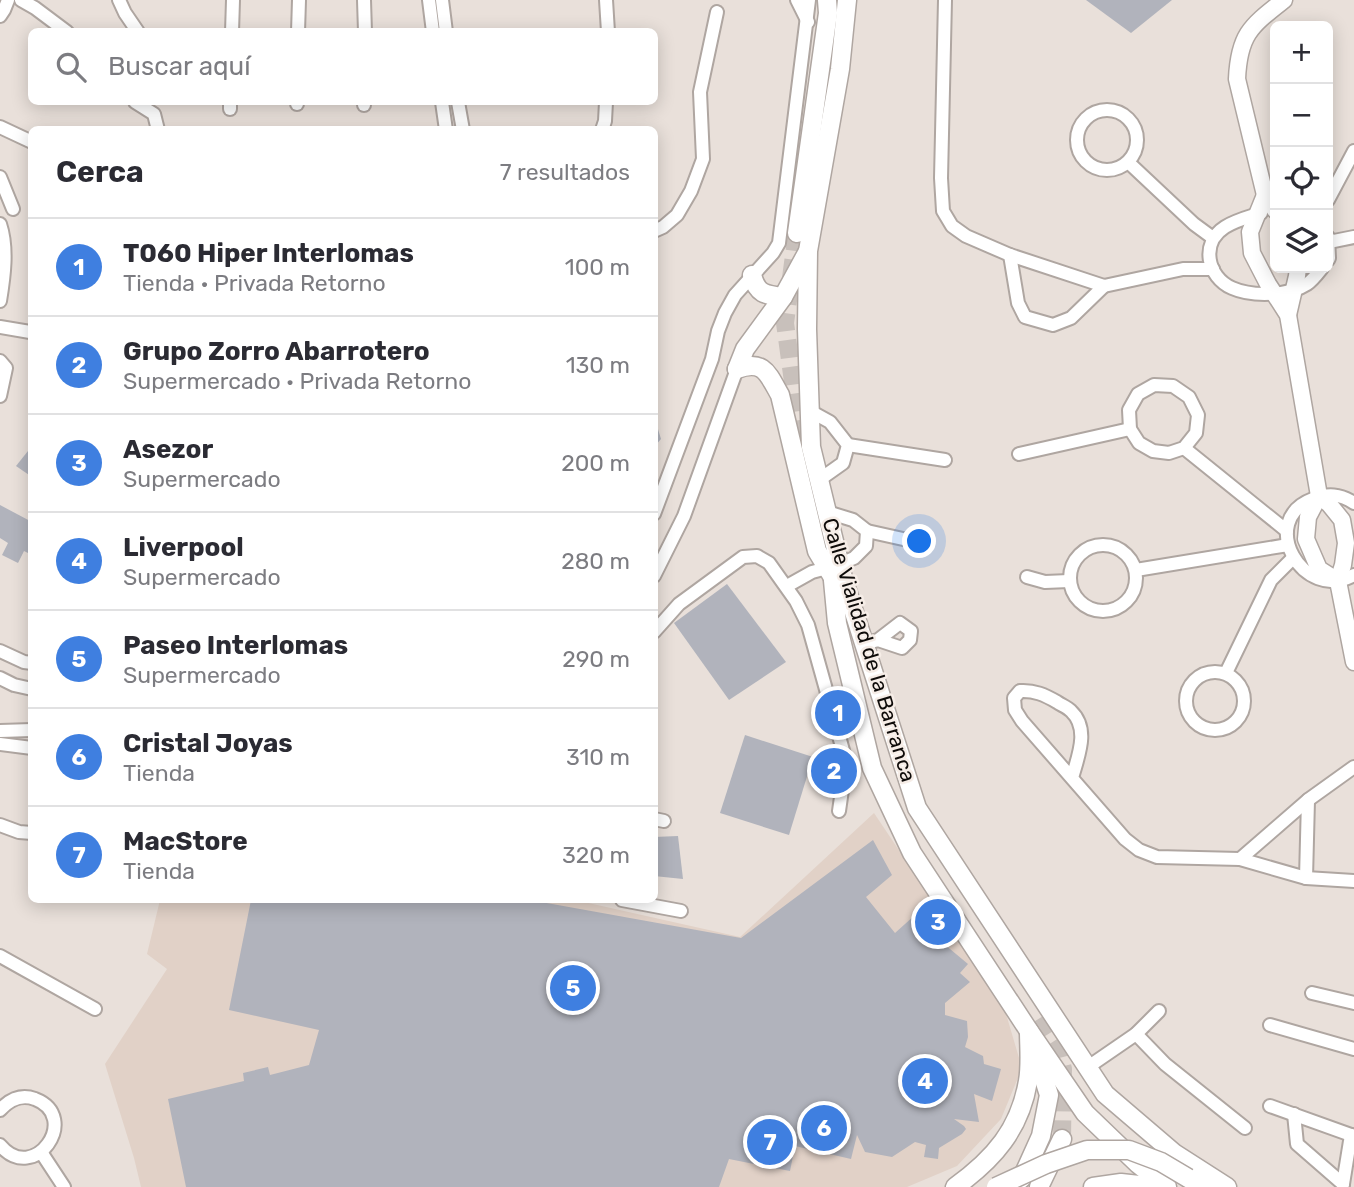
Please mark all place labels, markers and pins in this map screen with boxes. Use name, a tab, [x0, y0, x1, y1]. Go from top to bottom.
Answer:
pin: 1	[815, 687, 861, 739]
pin: 2	[811, 745, 857, 797]
pin: 3	[915, 896, 961, 948]
pin: 5	[550, 962, 596, 1014]
pin: 4	[902, 1055, 948, 1107]
pin: 6	[801, 1102, 847, 1154]
pin: 7	[747, 1116, 793, 1168]

